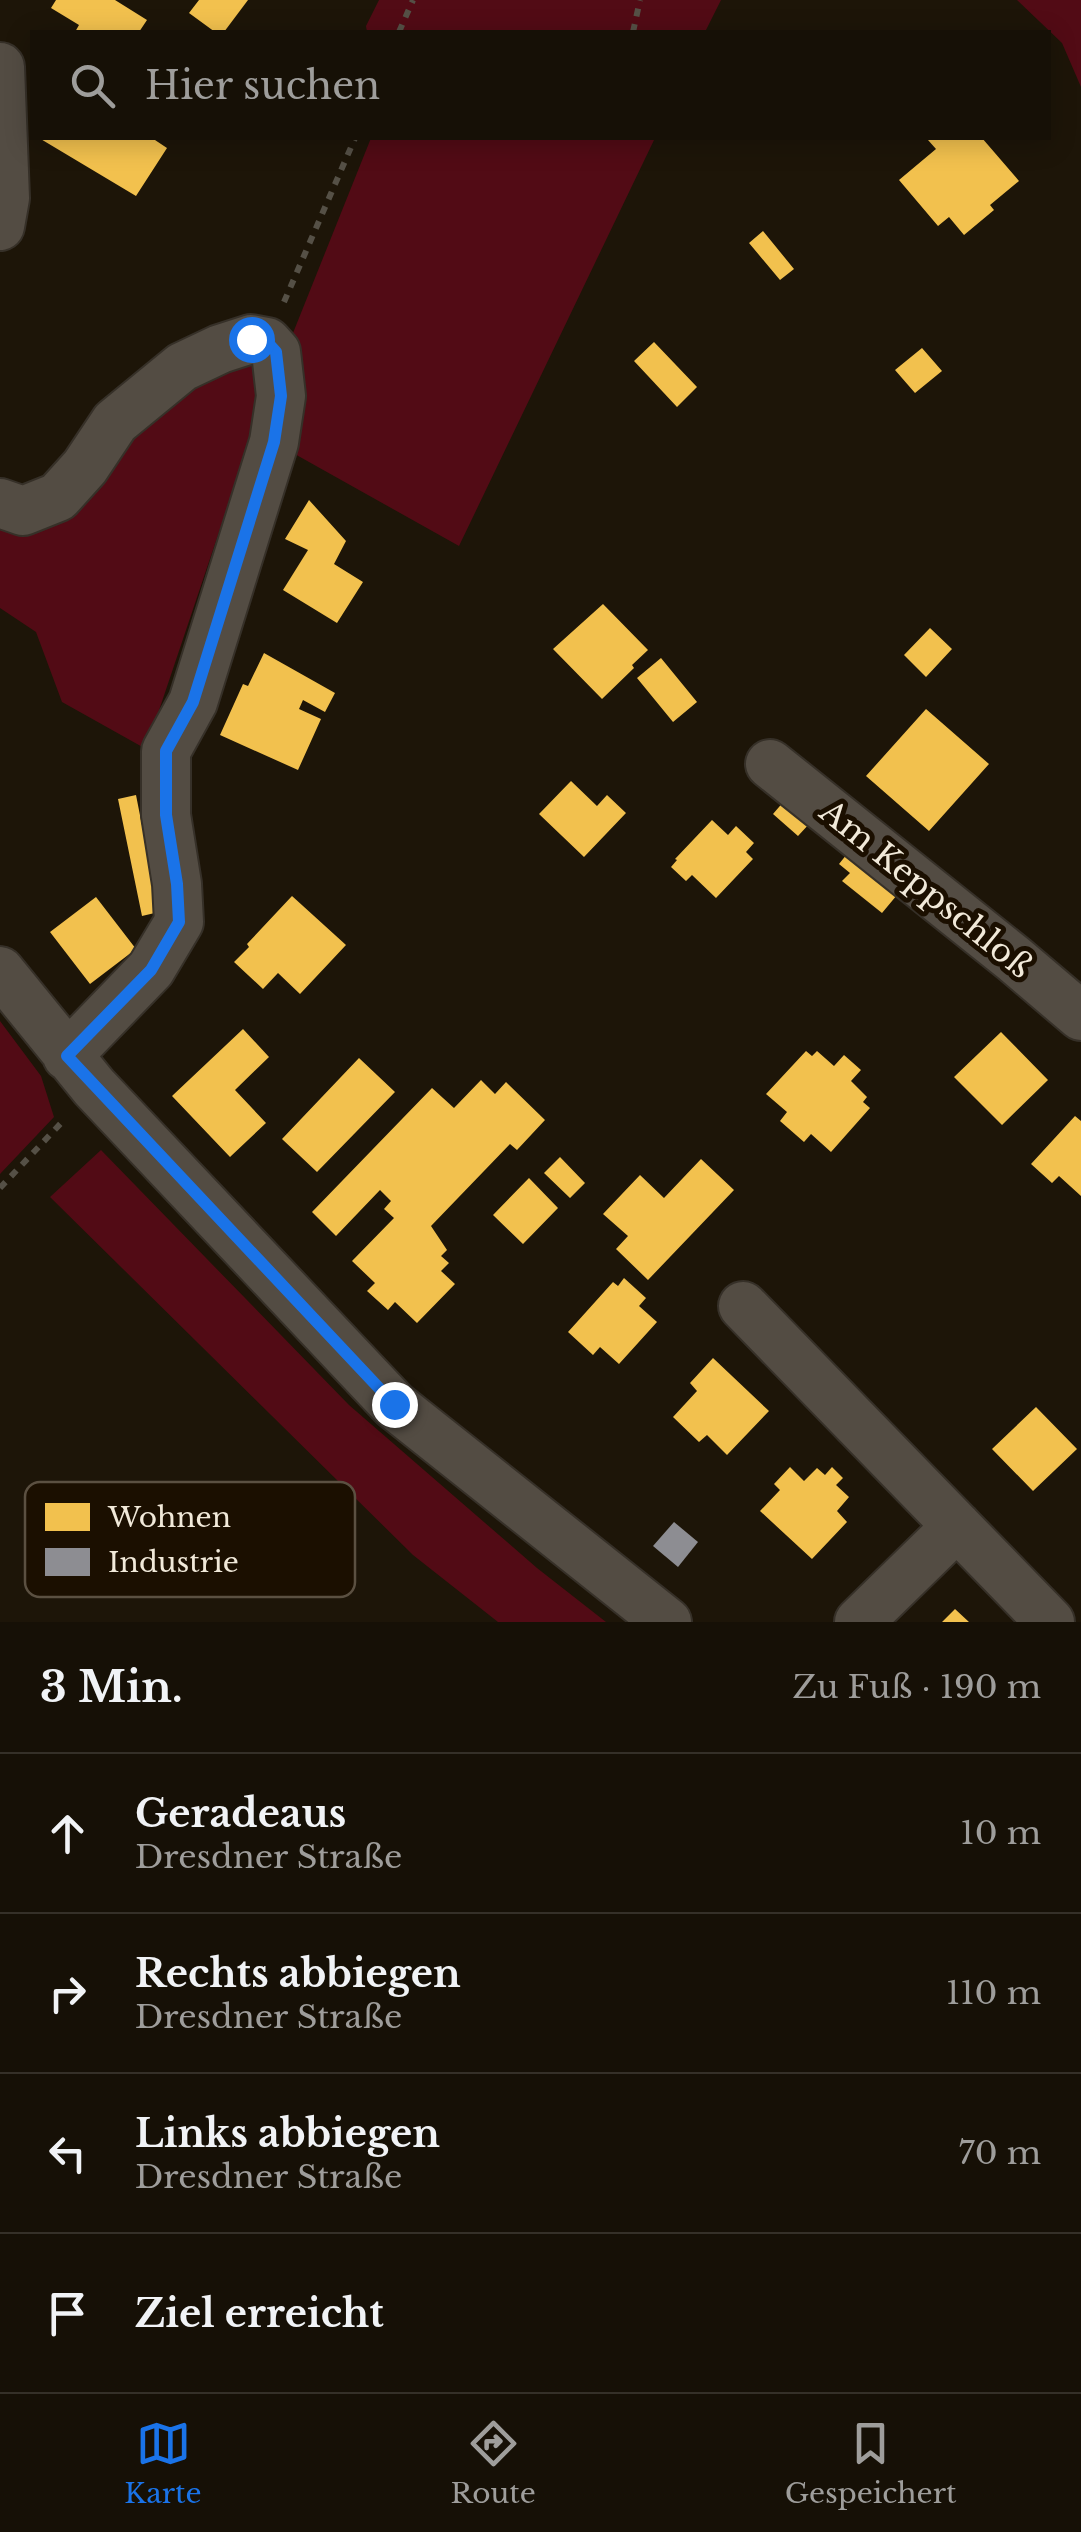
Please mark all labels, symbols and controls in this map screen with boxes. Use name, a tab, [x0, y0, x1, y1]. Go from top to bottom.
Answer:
search box	[30, 30, 1051, 140]
icon: search	[65, 58, 120, 113]
text: Hier suchen	[145, 62, 380, 109]
route start	[229, 317, 275, 363]
street label: Am Keppschloß	[811, 791, 1040, 987]
route end	[372, 1382, 418, 1428]
legend	[25, 1482, 355, 1597]
text: Wohnen	[107, 1500, 231, 1535]
text: Industrie	[108, 1545, 239, 1580]
text: 3 Min.	[40, 1661, 183, 1713]
text: Zu Fuß · 190 m	[793, 1667, 1041, 1707]
text: Geradeaus	[135, 1790, 346, 1837]
icon: ahead	[40, 1806, 95, 1861]
text: 10 m	[960, 1813, 1041, 1853]
text: Dresdner Straße	[135, 1837, 402, 1877]
text: Rechts abbiegen	[135, 1950, 461, 1997]
icon: right	[40, 1966, 95, 2021]
text: 110 m	[946, 1973, 1041, 2013]
text: Dresdner Straße	[135, 1997, 402, 2037]
text: Links abbiegen	[135, 2110, 440, 2157]
icon: left	[40, 2126, 95, 2181]
text: 70 m	[959, 2133, 1041, 2173]
text: Dresdner Straße	[135, 2157, 402, 2197]
icon: arrive	[40, 2286, 95, 2341]
text: Ziel erreicht	[135, 2290, 384, 2337]
tab: Karte	[124, 2416, 202, 2511]
tab: Route	[450, 2416, 536, 2511]
tab: Gespeichert	[785, 2416, 957, 2511]

